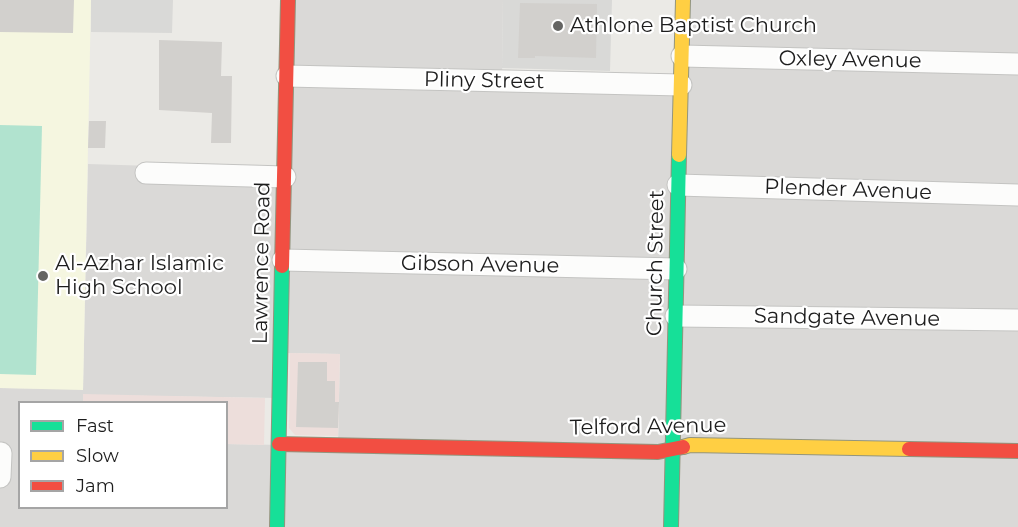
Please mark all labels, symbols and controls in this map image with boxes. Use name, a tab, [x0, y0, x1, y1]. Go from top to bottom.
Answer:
place label: Athlone Baptist Church	[570, 13, 817, 39]
marker: Athlone Baptist Church	[551, 19, 565, 33]
street label: Oxley Avenue	[778, 46, 922, 74]
street label: Pliny Street	[424, 67, 544, 95]
street label: Plender Avenue	[764, 174, 932, 206]
street label: Lawrence Road	[248, 181, 276, 345]
street label: Church Street	[642, 190, 670, 336]
place label: Al-Azhar Islamic High School	[55, 251, 224, 301]
street label: Gibson Avenue	[401, 251, 559, 279]
marker: Al-Azhar Islamic High School	[36, 269, 50, 283]
street label: Sandgate Avenue	[754, 304, 940, 332]
legend	[18, 401, 228, 509]
street label: Telford Avenue	[570, 413, 726, 441]
text: Fast	[76, 415, 114, 437]
text: Slow	[76, 445, 119, 467]
text: Jam	[76, 475, 115, 497]

